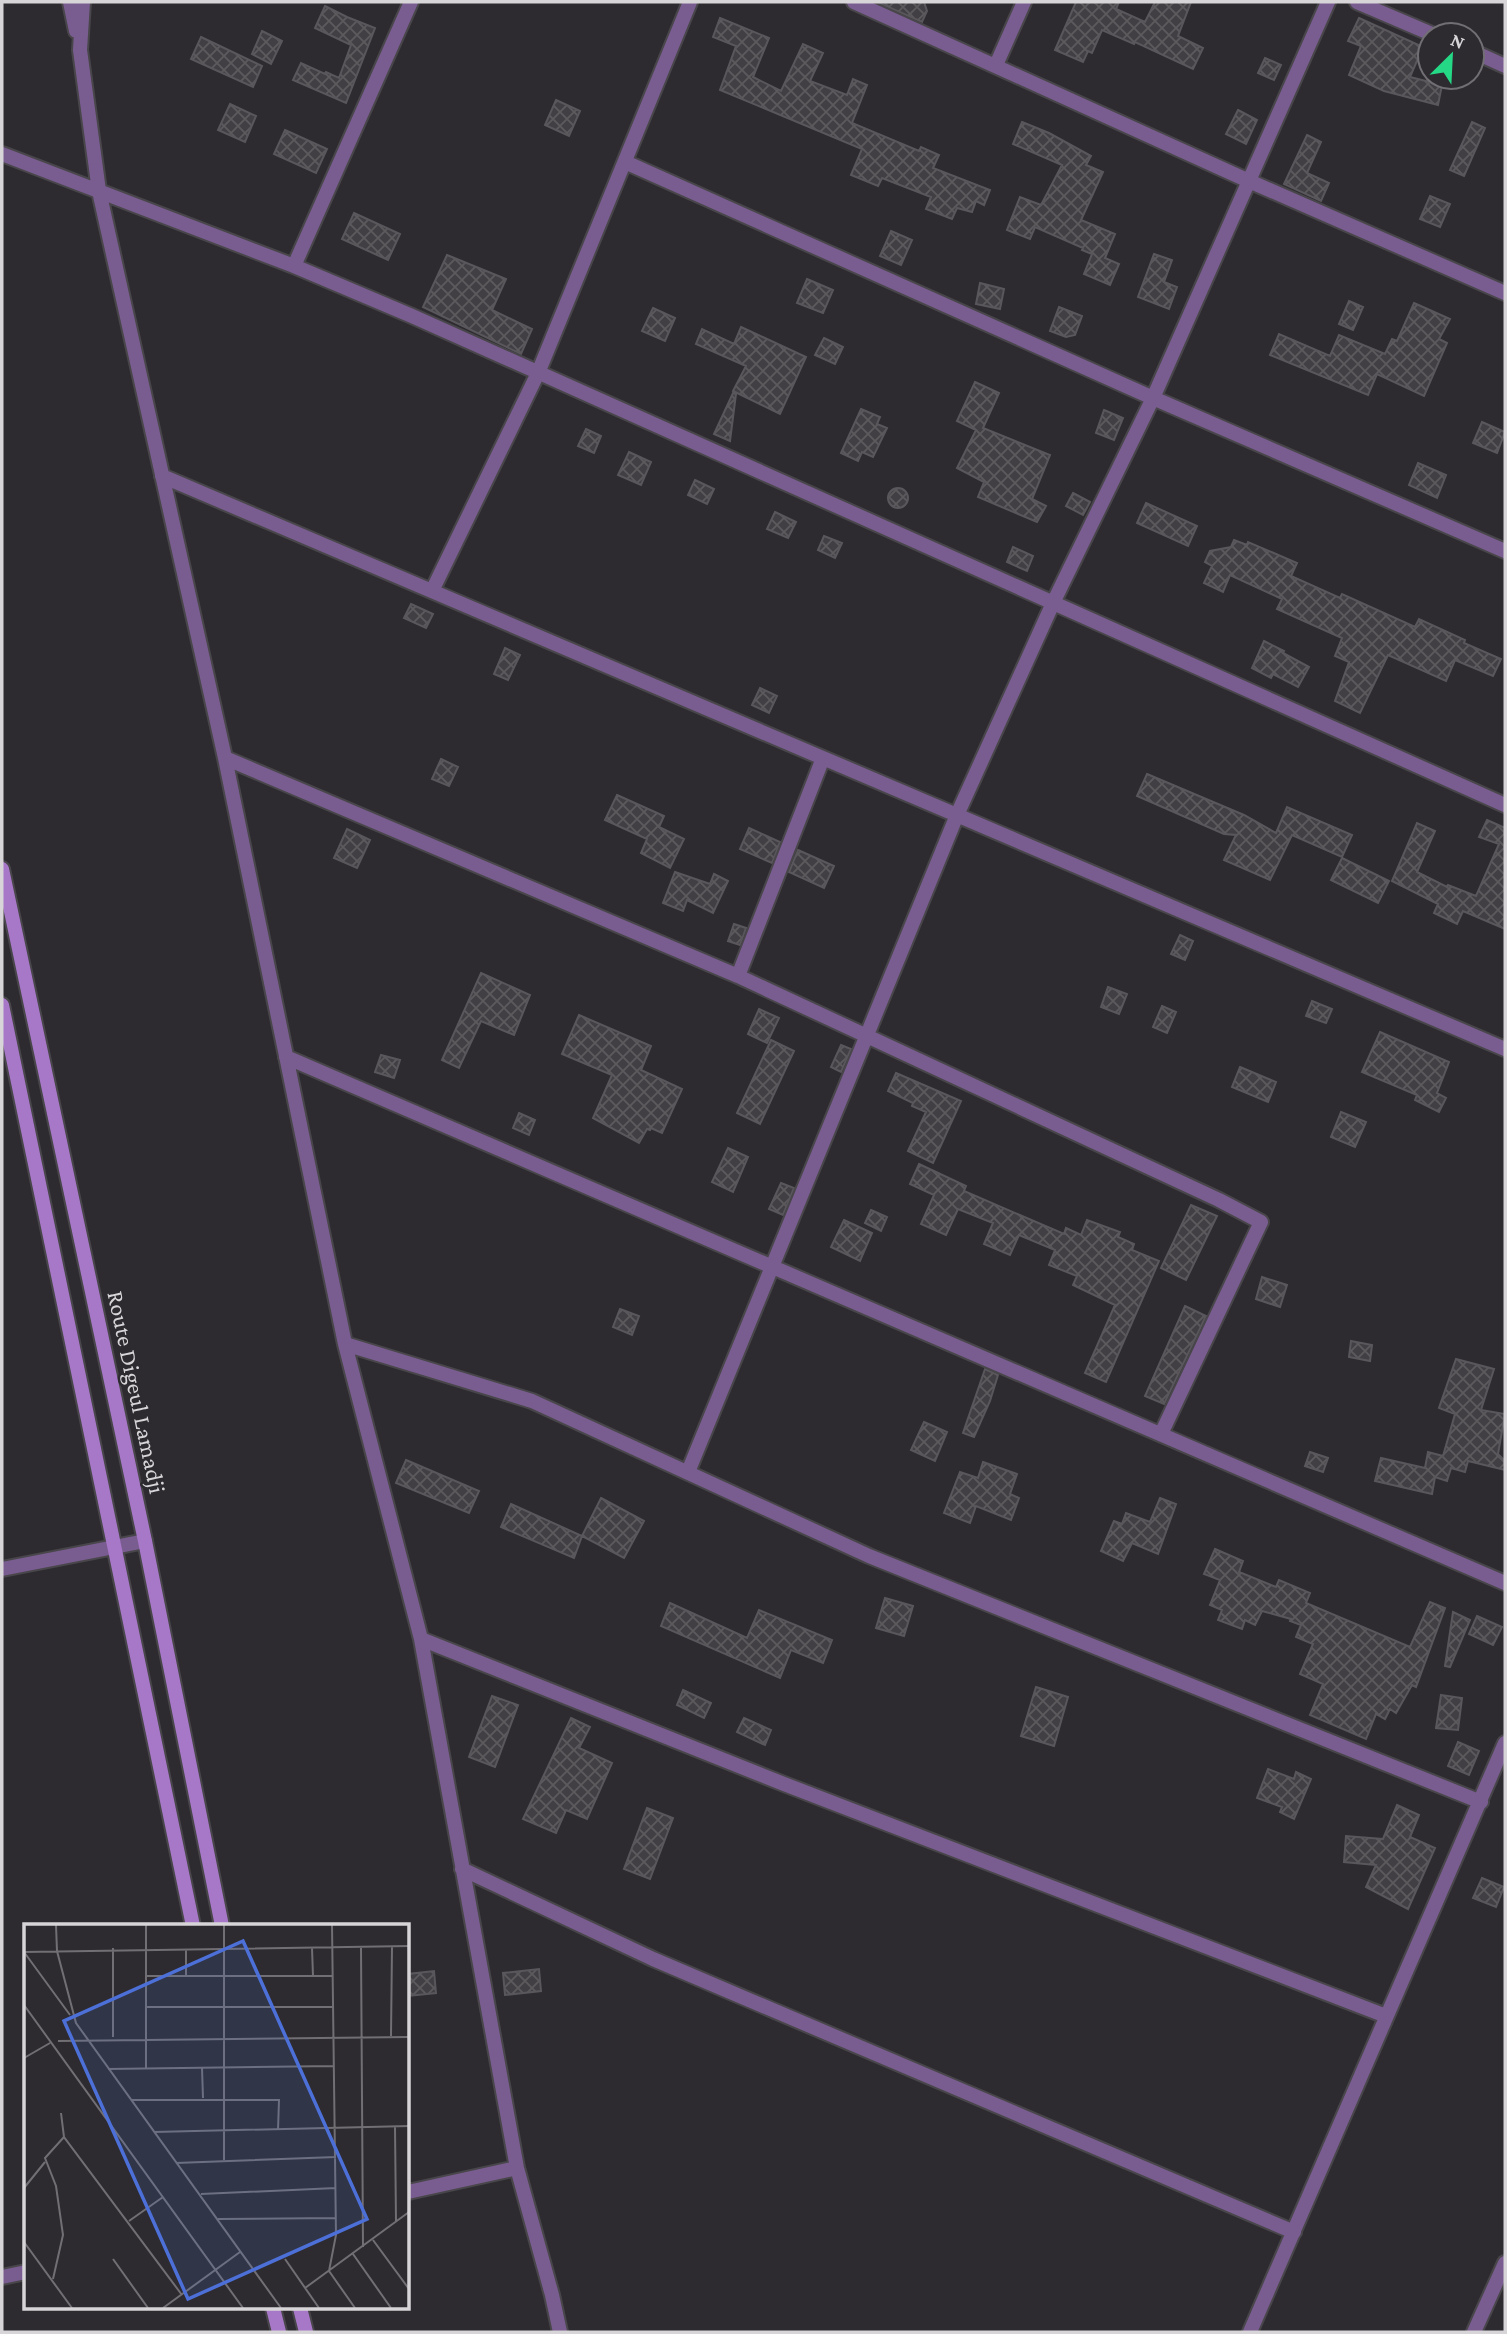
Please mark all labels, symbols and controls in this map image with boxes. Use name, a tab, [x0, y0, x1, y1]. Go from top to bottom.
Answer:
north arrow	[1416, 21, 1486, 91]
text: N	[1448, 29, 1468, 53]
street label: Route Digeul Lamadji	[102, 1288, 172, 1496]
inset map	[24, 1924, 410, 2310]

